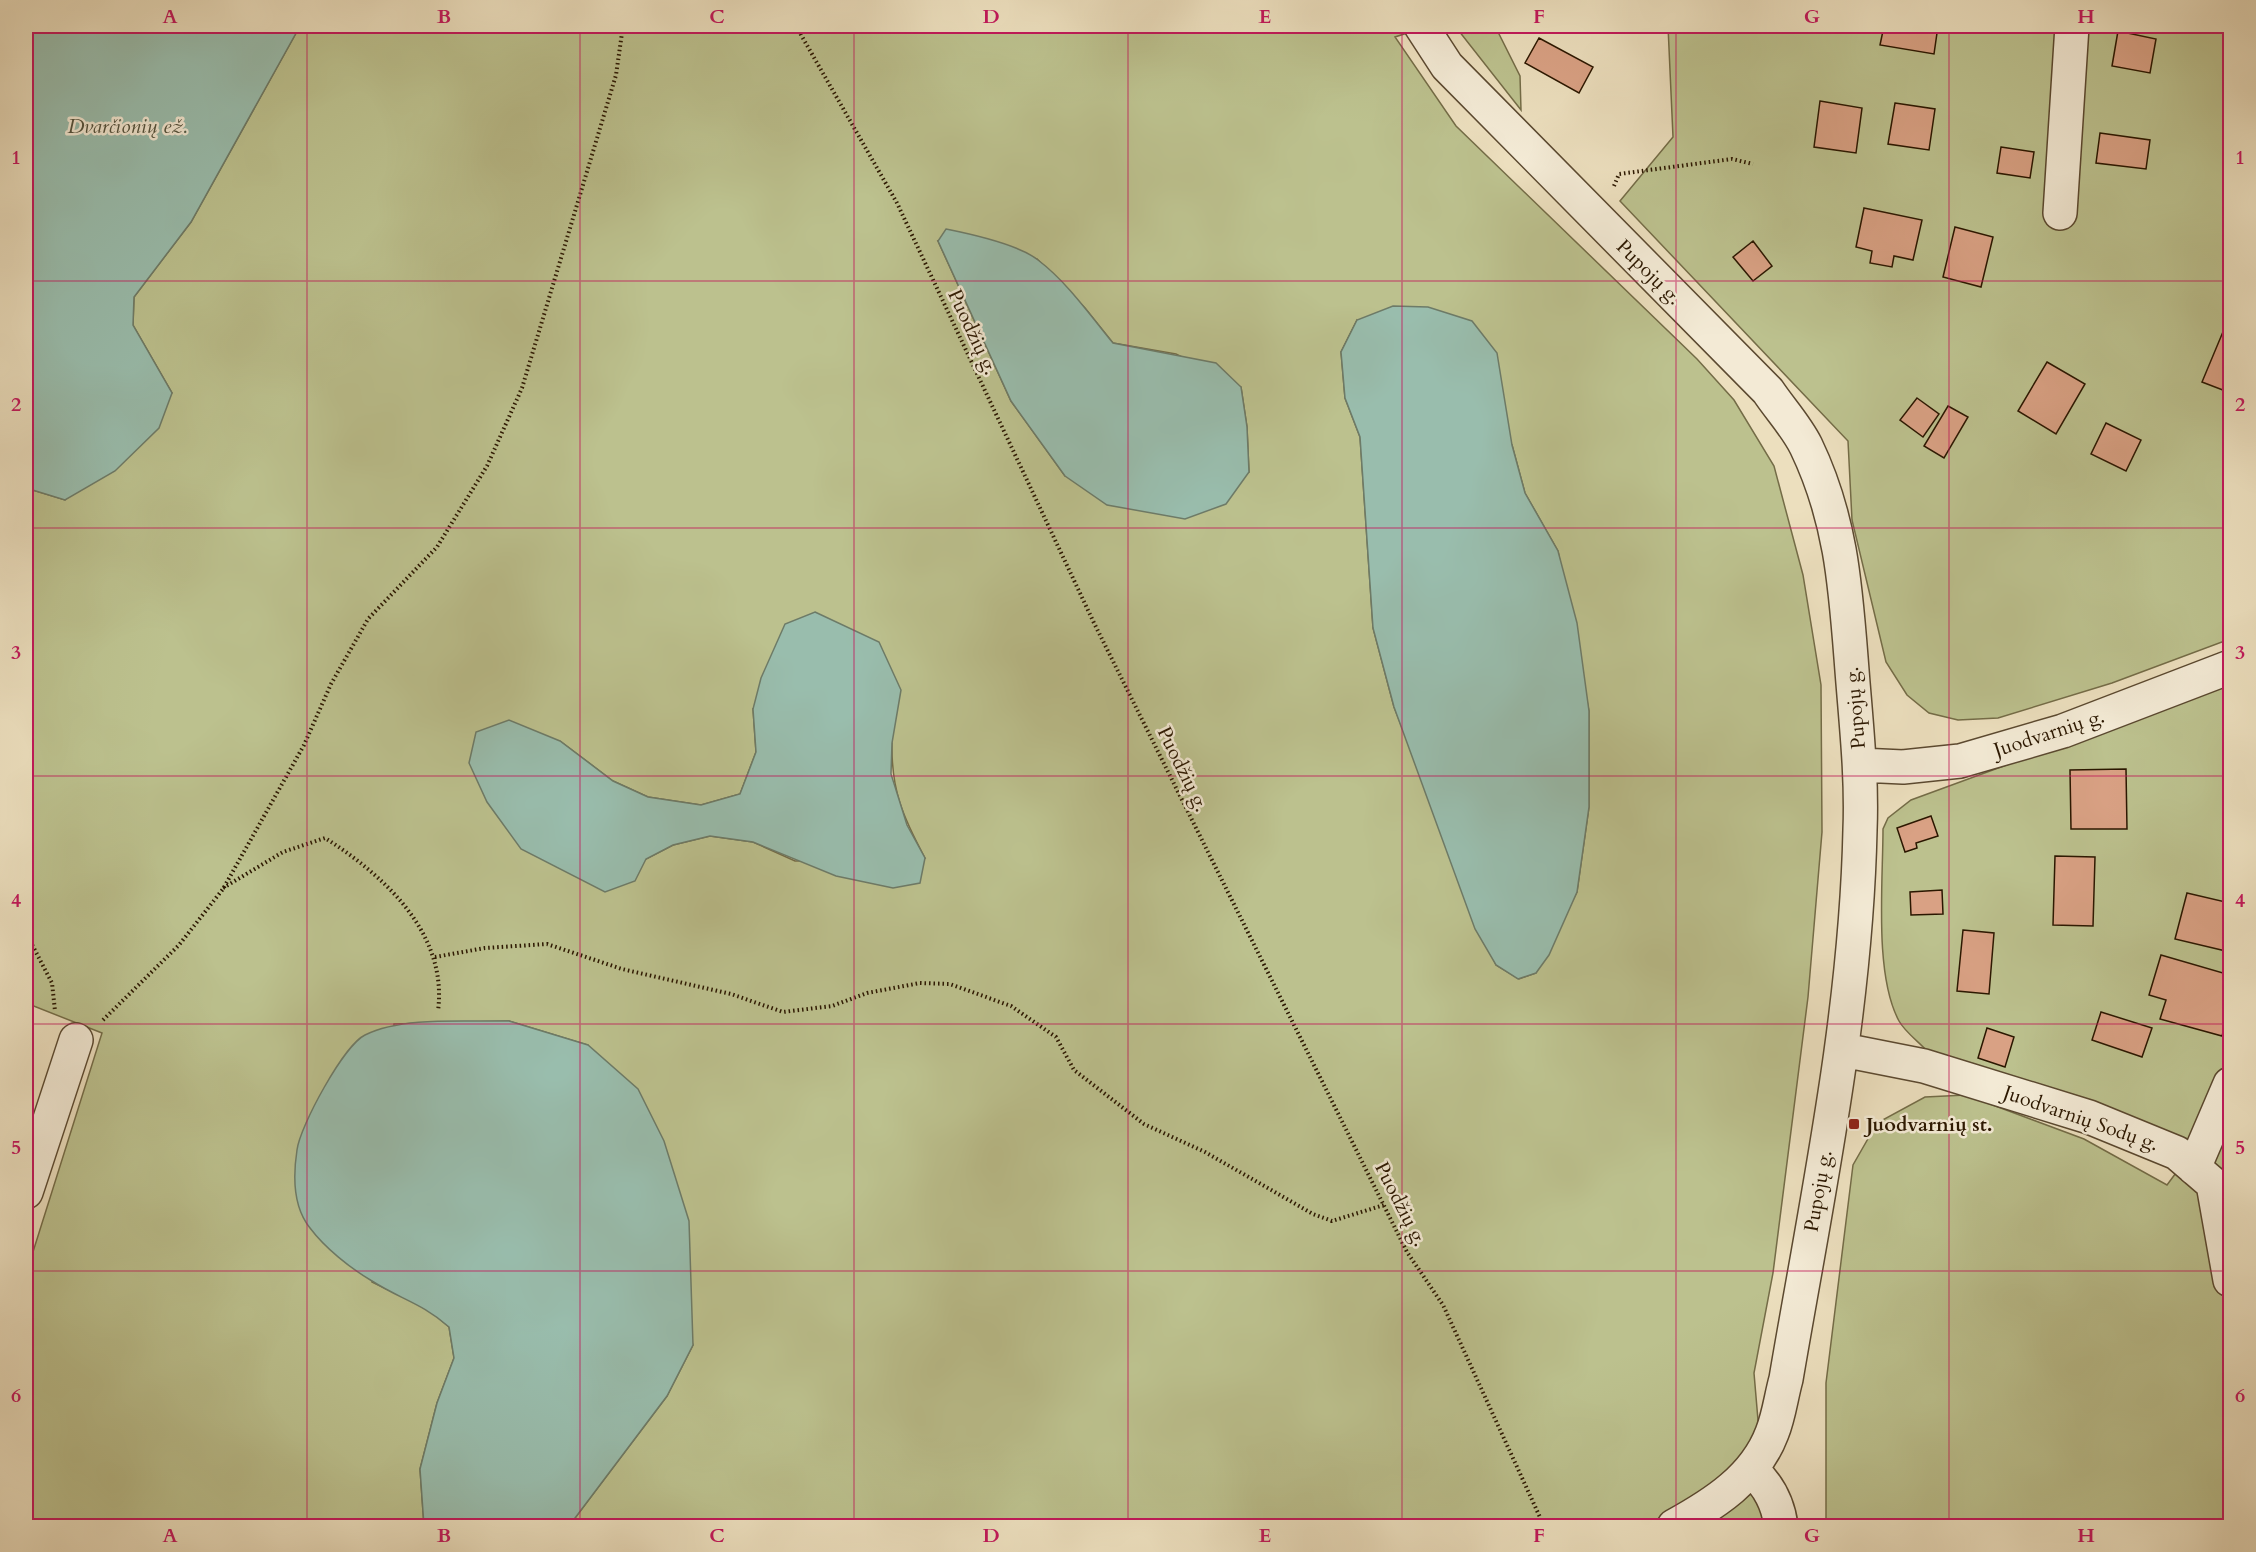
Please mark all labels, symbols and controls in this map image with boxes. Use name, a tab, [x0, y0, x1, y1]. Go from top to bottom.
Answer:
text: A	[162, 3, 178, 30]
text: B	[437, 3, 451, 30]
text: C	[709, 3, 725, 30]
text: D	[982, 3, 1000, 30]
text: E	[1259, 3, 1271, 30]
text: F	[1533, 3, 1545, 30]
text: G	[1804, 3, 1820, 30]
text: H	[2077, 3, 2095, 30]
water label: Dvarčionių ež.	[67, 112, 187, 141]
text: 1	[11, 144, 21, 171]
text: 1	[2235, 144, 2245, 171]
street label: Pupojų g.	[1610, 233, 1688, 311]
street label: Puodžių g.	[941, 285, 1005, 379]
text: 2	[11, 391, 21, 418]
text: 2	[2235, 391, 2245, 418]
text: 3	[11, 639, 21, 666]
text: 3	[2235, 639, 2245, 666]
street label: Pupojų g.	[1838, 666, 1872, 750]
street label: Juodvarnių g.	[1987, 702, 2108, 765]
street label: Puodžių g.	[1151, 722, 1215, 816]
text: 4	[11, 887, 21, 914]
text: 4	[2235, 887, 2245, 914]
street label: Juodvarnių Sodų g.	[1997, 1078, 2162, 1157]
place label: Juodvarnių st.	[1863, 1111, 1993, 1138]
marker: Juodvarnių st.	[1847, 1117, 1861, 1131]
text: 5	[11, 1134, 21, 1161]
text: 5	[2235, 1134, 2245, 1161]
street label: Pupojų g.	[1798, 1148, 1838, 1234]
street label: Puodžių g.	[1368, 1157, 1434, 1251]
text: 6	[11, 1382, 21, 1409]
text: 6	[2235, 1382, 2245, 1409]
text: A	[162, 1522, 178, 1549]
text: B	[437, 1522, 451, 1549]
text: C	[709, 1522, 725, 1549]
text: D	[982, 1522, 1000, 1549]
text: E	[1259, 1522, 1271, 1549]
text: F	[1533, 1522, 1545, 1549]
text: G	[1804, 1522, 1820, 1549]
text: H	[2077, 1522, 2095, 1549]

